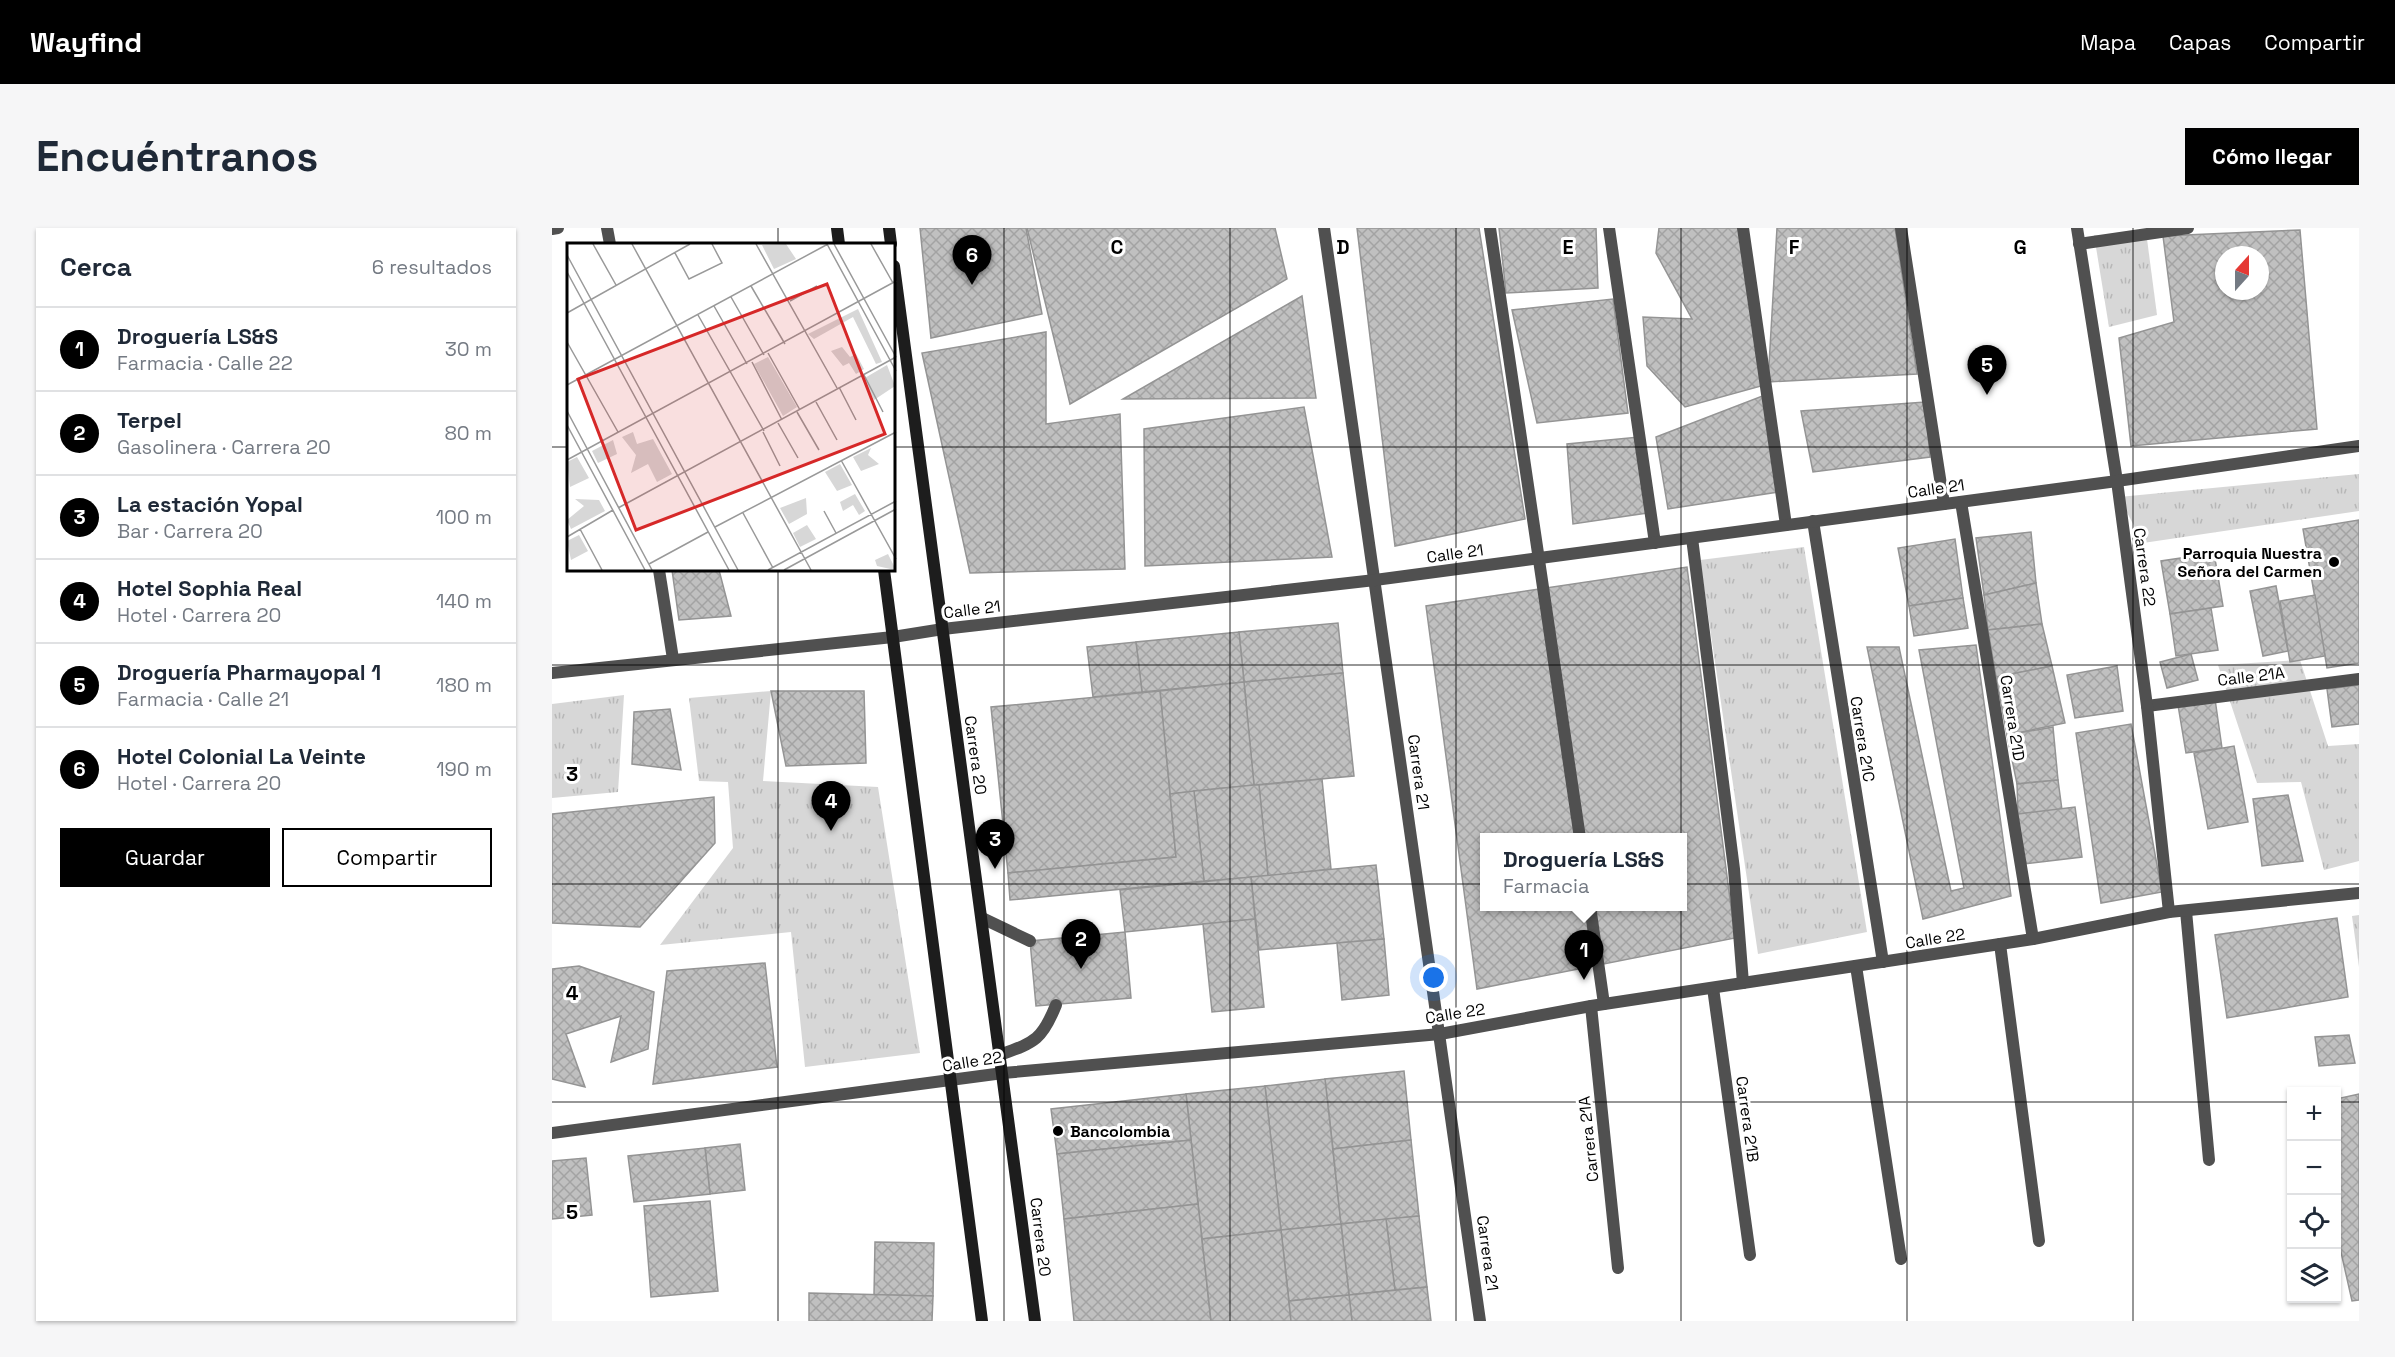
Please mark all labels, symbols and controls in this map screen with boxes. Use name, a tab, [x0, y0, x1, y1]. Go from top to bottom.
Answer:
text: Wayfind	[30, 24, 142, 60]
text: Mapa	[2080, 29, 2136, 56]
text: Capas	[2169, 29, 2231, 56]
text: Compartir	[2264, 29, 2365, 56]
button: Cómo llegar	[2185, 128, 2359, 185]
text: Encuéntranos	[36, 130, 318, 183]
text: C	[1111, 234, 1124, 260]
text: D	[1336, 234, 1350, 260]
text: E	[1562, 234, 1574, 260]
text: F	[1789, 234, 1800, 260]
text: G	[2013, 234, 2027, 260]
pin: 6	[952, 236, 992, 285]
inset map	[567, 243, 896, 572]
north arrow	[2215, 246, 2269, 300]
text: Cerca	[60, 250, 132, 284]
text: 6 resultados	[372, 254, 492, 280]
text: Droguería LS&S	[117, 322, 278, 350]
text: 1	[75, 336, 84, 362]
text: 30 m	[445, 336, 492, 362]
pin: 5	[1968, 346, 2006, 395]
text: Farmacia · Calle 22	[117, 350, 293, 376]
text: Terpel	[117, 406, 182, 434]
text: 2	[74, 420, 85, 446]
text: 80 m	[444, 420, 492, 446]
text: Gasolinera · Carrera 20	[117, 434, 331, 460]
street label: Calle 21	[1906, 474, 1966, 503]
text: La estación Yopal	[117, 490, 303, 518]
text: 3	[73, 504, 86, 530]
text: 100 m	[436, 504, 492, 530]
text: Bar · Carrera 20	[117, 518, 263, 544]
street label: Carrera 22	[2129, 526, 2160, 608]
street label: Calle 21	[1425, 539, 1485, 568]
place label: Parroquia Nuestra Señora del Carmen	[2178, 543, 2322, 582]
marker: Parroquia Nuestra Señora del Carmen	[2327, 555, 2341, 569]
text: Hotel Sophia Real	[117, 574, 302, 602]
text: 4	[73, 588, 86, 614]
text: 140 m	[436, 588, 492, 614]
street label: Calle 21	[942, 596, 1002, 623]
text: Hotel · Carrera 20	[117, 602, 281, 628]
text: Droguería Pharmayopal 1	[117, 658, 381, 686]
street label: Calle 21A	[2216, 662, 2286, 691]
text: 5	[74, 672, 86, 698]
text: 180 m	[436, 672, 492, 698]
street label: Carrera 21D	[1995, 674, 2030, 763]
text: Farmacia · Calle 21	[117, 686, 289, 712]
street label: Carrera 21C	[1845, 695, 1880, 783]
street label: Carrera 20	[960, 714, 991, 796]
street label: Carrera 21	[1403, 733, 1434, 811]
text: Hotel Colonial La Veinte	[117, 742, 366, 770]
text: 6	[73, 756, 86, 782]
text: 190 m	[436, 756, 492, 782]
text: 3	[566, 761, 578, 787]
text: Hotel · Carrera 20	[117, 770, 281, 796]
pin: 4	[812, 782, 850, 831]
pin: 3	[976, 820, 1014, 869]
button: Guardar	[60, 828, 270, 887]
button: Compartir	[282, 828, 492, 887]
popup	[1480, 833, 1687, 911]
text: Droguería LS&S	[1503, 845, 1664, 873]
text: Farmacia	[1503, 873, 1589, 899]
pin: 2	[1062, 920, 1100, 969]
street label: Calle 22	[1904, 923, 1966, 954]
pin: 1	[1564, 930, 1604, 980]
your location	[1419, 963, 1448, 992]
text: 4	[566, 980, 579, 1006]
street label: Calle 22	[1424, 998, 1486, 1029]
street label: Calle 22	[941, 1046, 1003, 1077]
street label: Carrera 21B	[1731, 1075, 1764, 1163]
map controls	[2287, 1087, 2341, 1303]
button: +	[2287, 1087, 2341, 1141]
street label: Carrera 21A	[1574, 1095, 1603, 1183]
place label: Bancolombia	[1070, 1121, 1170, 1142]
marker: Bancolombia	[1051, 1124, 1065, 1138]
button: −	[2287, 1141, 2341, 1195]
button: locate	[2287, 1195, 2341, 1249]
street label: Carrera 20	[1025, 1196, 1056, 1278]
text: 5	[566, 1199, 578, 1225]
street label: Carrera 21	[1472, 1214, 1503, 1292]
button: layers	[2287, 1249, 2341, 1303]

